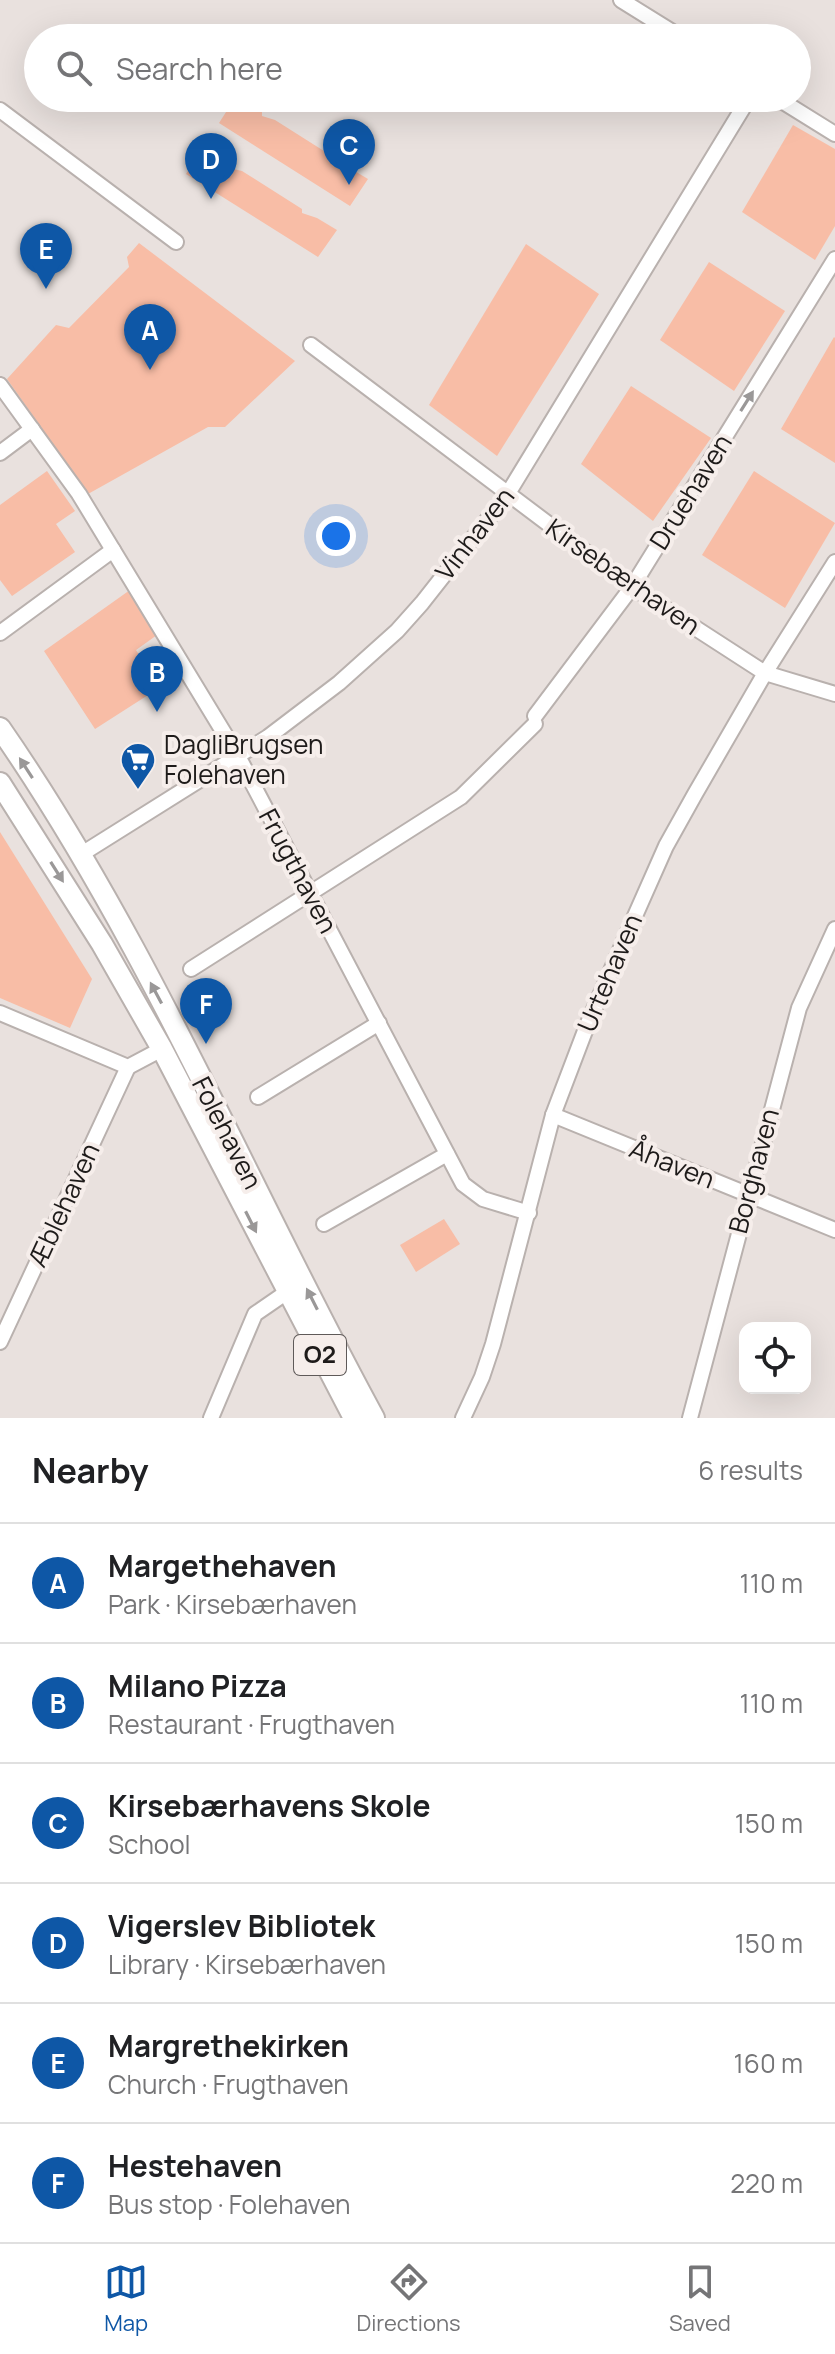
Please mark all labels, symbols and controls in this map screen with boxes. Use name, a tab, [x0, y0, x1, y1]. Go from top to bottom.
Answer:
search box	[24, 24, 811, 112]
icon: search	[52, 46, 96, 90]
text: Search here	[116, 48, 283, 89]
pin: C	[323, 119, 375, 185]
pin: D	[185, 133, 237, 199]
pin: E	[20, 223, 72, 289]
pin: A	[124, 304, 176, 370]
one-way arrow	[739, 391, 754, 412]
street label: Druehaven	[641, 427, 740, 556]
street label: Vinhaven	[426, 479, 522, 587]
street label: Kirsebærhaven	[539, 510, 708, 643]
your location	[316, 516, 356, 556]
pin: B	[131, 646, 183, 712]
place label: DagliBrugsen Folehaven	[164, 726, 323, 792]
supermarket icon: DagliBrugsen Folehaven	[119, 741, 157, 791]
one-way arrow	[19, 757, 34, 779]
street label: Frugthaven	[251, 802, 347, 939]
one-way arrow	[50, 861, 64, 883]
street label: Urtehaven	[568, 908, 650, 1037]
pin: F	[180, 978, 232, 1044]
one-way arrow	[149, 982, 163, 1004]
street label: Folehaven	[184, 1070, 272, 1195]
street label: Borghaven	[719, 1104, 787, 1237]
street label: Åhaven	[624, 1130, 720, 1196]
street label: Æblehaven	[19, 1137, 107, 1272]
one-way arrow	[244, 1210, 257, 1233]
one-way arrow	[305, 1288, 319, 1311]
map controls	[739, 1322, 811, 1394]
button: locate	[739, 1322, 811, 1394]
road number: O2	[294, 1335, 346, 1375]
text: Nearby	[32, 1447, 148, 1493]
text: 6 results	[698, 1452, 803, 1488]
text: Margethehaven	[108, 1545, 336, 1586]
text: A	[49, 1565, 67, 1601]
text: 110 m	[740, 1565, 803, 1601]
text: Park · Kirsebærhaven	[108, 1586, 357, 1622]
text: Milano Pizza	[108, 1665, 287, 1706]
text: B	[50, 1685, 66, 1721]
text: 110 m	[740, 1685, 803, 1721]
text: Restaurant · Frugthaven	[108, 1706, 395, 1742]
text: Kirsebærhavens Skole	[108, 1785, 431, 1826]
text: C	[48, 1805, 68, 1841]
text: 150 m	[735, 1805, 803, 1841]
text: School	[108, 1826, 191, 1862]
text: Vigerslev Bibliotek	[108, 1905, 375, 1946]
text: D	[49, 1925, 67, 1961]
text: 150 m	[735, 1925, 803, 1961]
text: Library · Kirsebærhaven	[108, 1946, 386, 1982]
text: Margrethekirken	[108, 2025, 349, 2066]
text: E	[50, 2045, 66, 2081]
text: 160 m	[734, 2045, 803, 2081]
text: Church · Frugthaven	[108, 2066, 349, 2102]
text: Hestehaven	[108, 2145, 282, 2186]
text: F	[51, 2165, 65, 2201]
text: 220 m	[730, 2165, 803, 2201]
text: Bus stop · Folehaven	[108, 2186, 351, 2222]
tab: Map	[104, 2260, 148, 2338]
tab: Directions	[356, 2260, 461, 2338]
tab: Saved	[669, 2260, 731, 2338]

